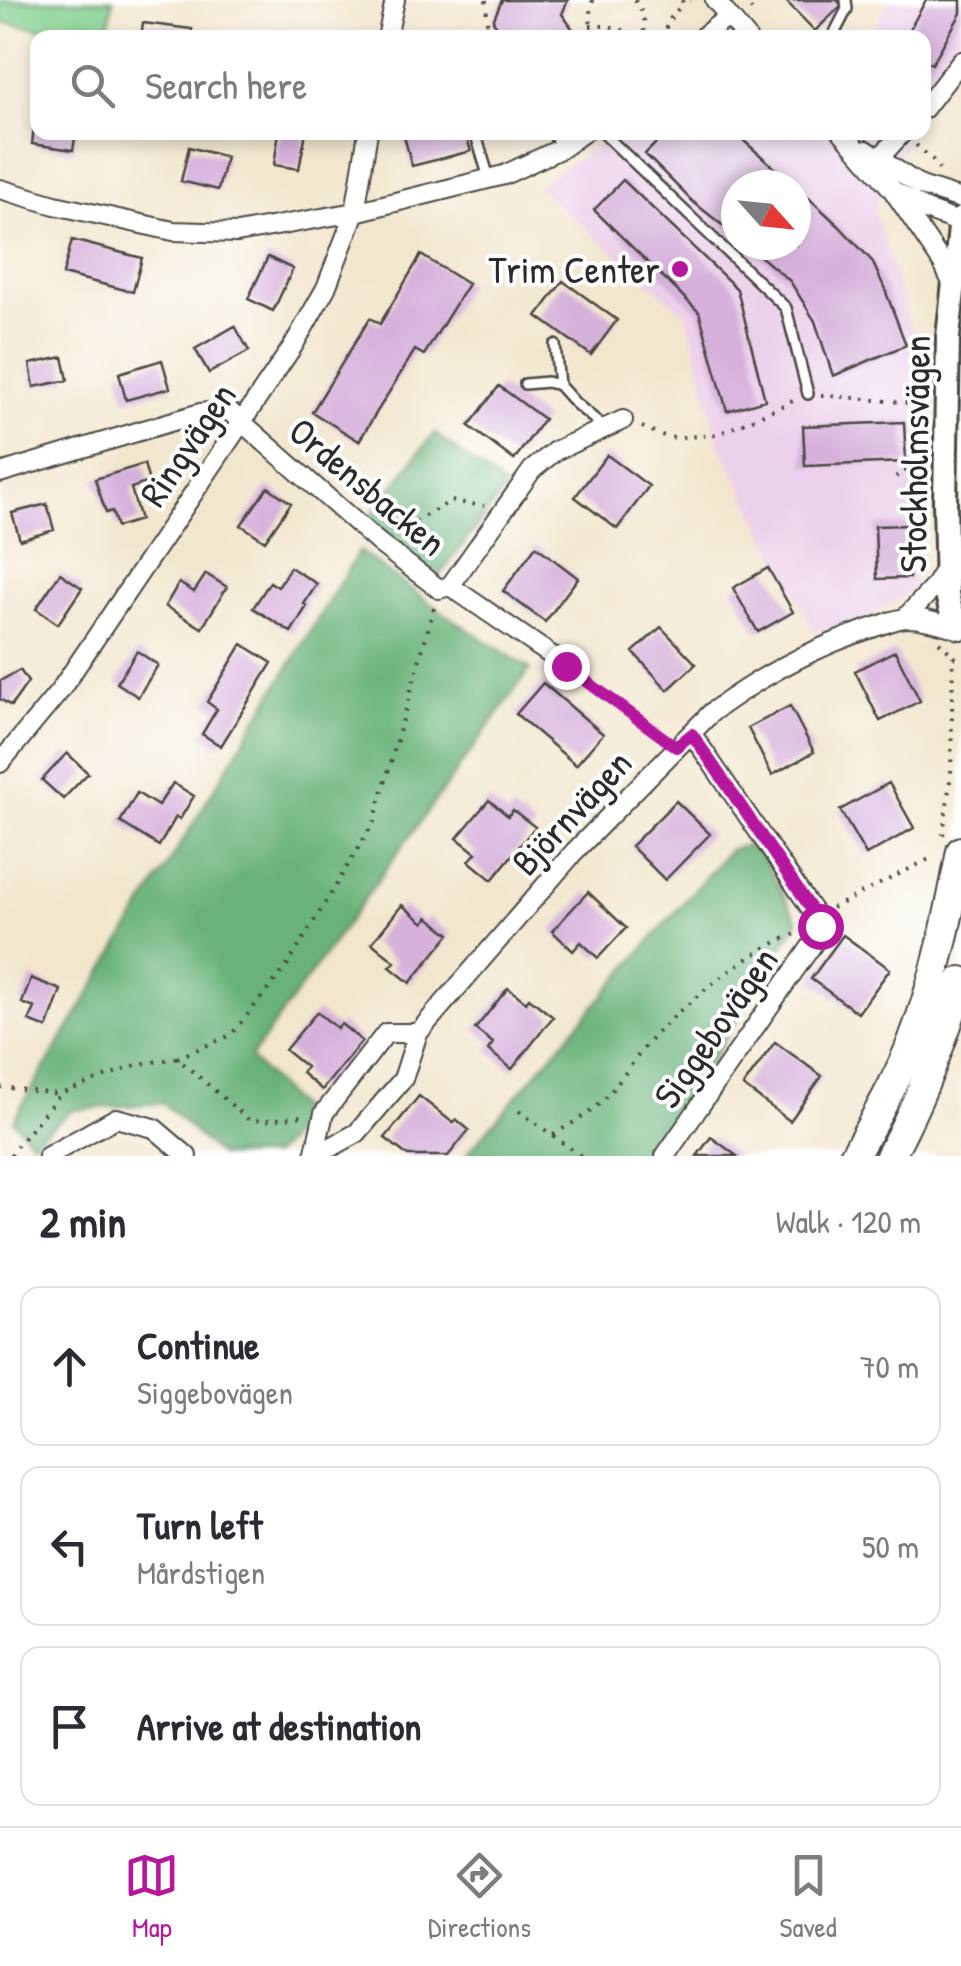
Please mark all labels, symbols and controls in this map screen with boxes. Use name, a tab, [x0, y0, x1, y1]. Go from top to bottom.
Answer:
search box	[30, 30, 931, 140]
icon: search	[65, 58, 120, 113]
text: Search here	[145, 59, 307, 111]
north arrow	[721, 170, 811, 260]
place label: Trim Center	[489, 243, 660, 295]
marker: Trim Center	[669, 258, 691, 280]
street label: Stockholmsvägen	[886, 335, 942, 573]
street label: Ringvägen	[127, 372, 247, 516]
street label: Ordensbacken	[278, 405, 458, 567]
route end	[544, 644, 590, 690]
street label: Björnvägen	[499, 738, 643, 886]
route start	[798, 904, 844, 950]
street label: Siggebovägen	[641, 936, 789, 1118]
text: 2 min	[40, 1193, 126, 1250]
text: Walk · 120 m	[776, 1200, 921, 1243]
text: Continue	[137, 1319, 259, 1371]
icon: ahead	[42, 1339, 97, 1394]
text: 70 m	[860, 1345, 919, 1388]
text: Siggebovägen	[137, 1371, 293, 1414]
text: Turn left	[137, 1499, 262, 1551]
icon: left	[42, 1519, 97, 1574]
text: 50 m	[862, 1525, 919, 1568]
text: Mårdstigen	[137, 1551, 265, 1594]
icon: arrive	[42, 1699, 97, 1754]
text: Arrive at destination	[137, 1700, 421, 1752]
tab: Map	[124, 1848, 179, 1946]
tab: Directions	[428, 1848, 531, 1946]
tab: Saved	[780, 1848, 837, 1946]

